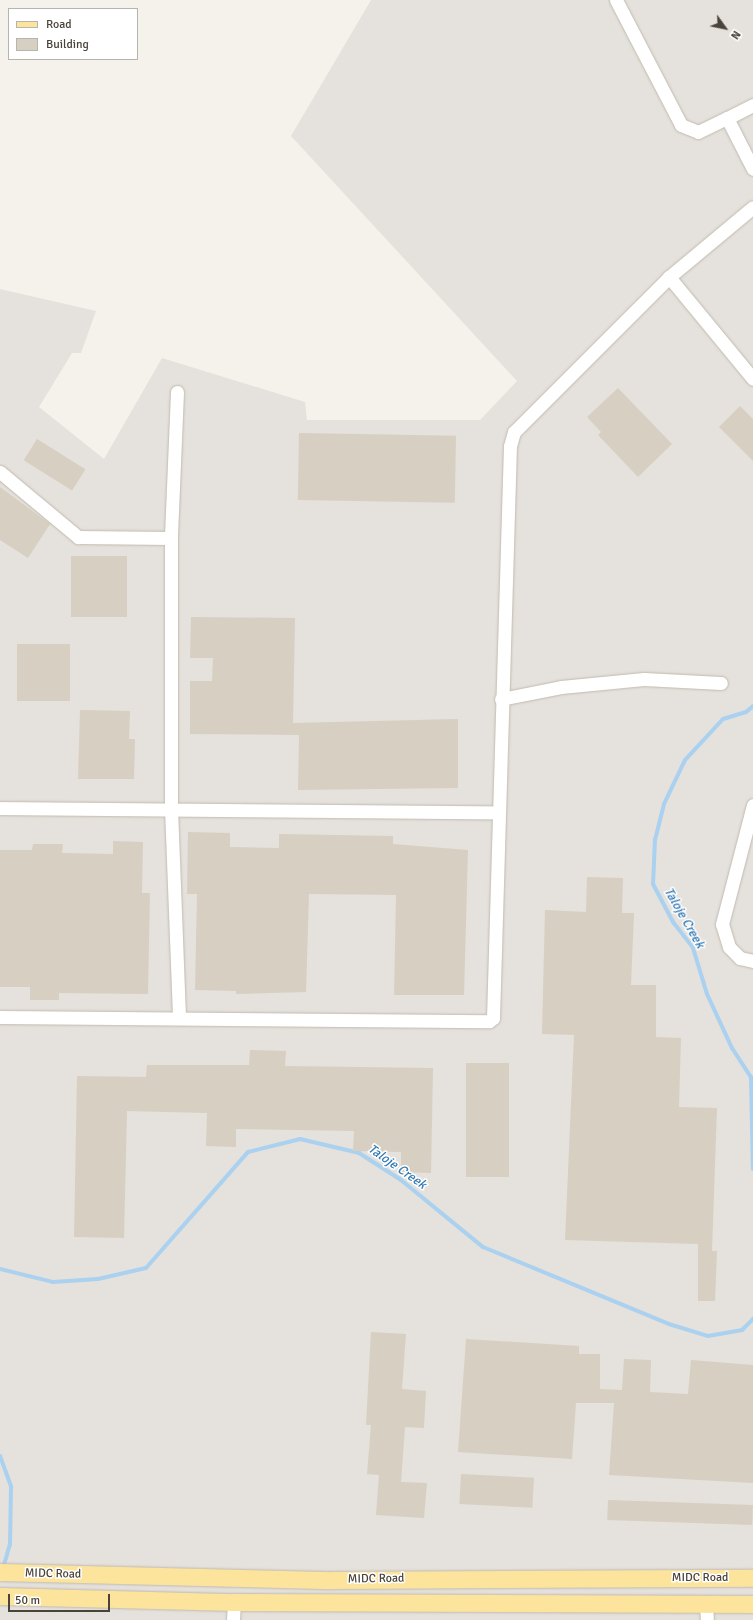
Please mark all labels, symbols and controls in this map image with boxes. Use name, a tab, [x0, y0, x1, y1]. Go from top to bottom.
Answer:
legend	[8, 8, 138, 60]
north arrow	[705, 8, 745, 48]
text: Road	[46, 17, 72, 32]
text: N	[728, 28, 743, 42]
text: Building	[46, 37, 89, 52]
water label: Taloje Creek	[660, 885, 708, 951]
water label: Taloje Creek	[365, 1141, 429, 1193]
street label: MIDC Road	[25, 1566, 81, 1582]
street label: MIDC Road	[348, 1571, 404, 1587]
street label: MIDC Road	[672, 1571, 728, 1585]
scale bar	[10, 1586, 112, 1612]
text: 50 m	[15, 1593, 40, 1608]

